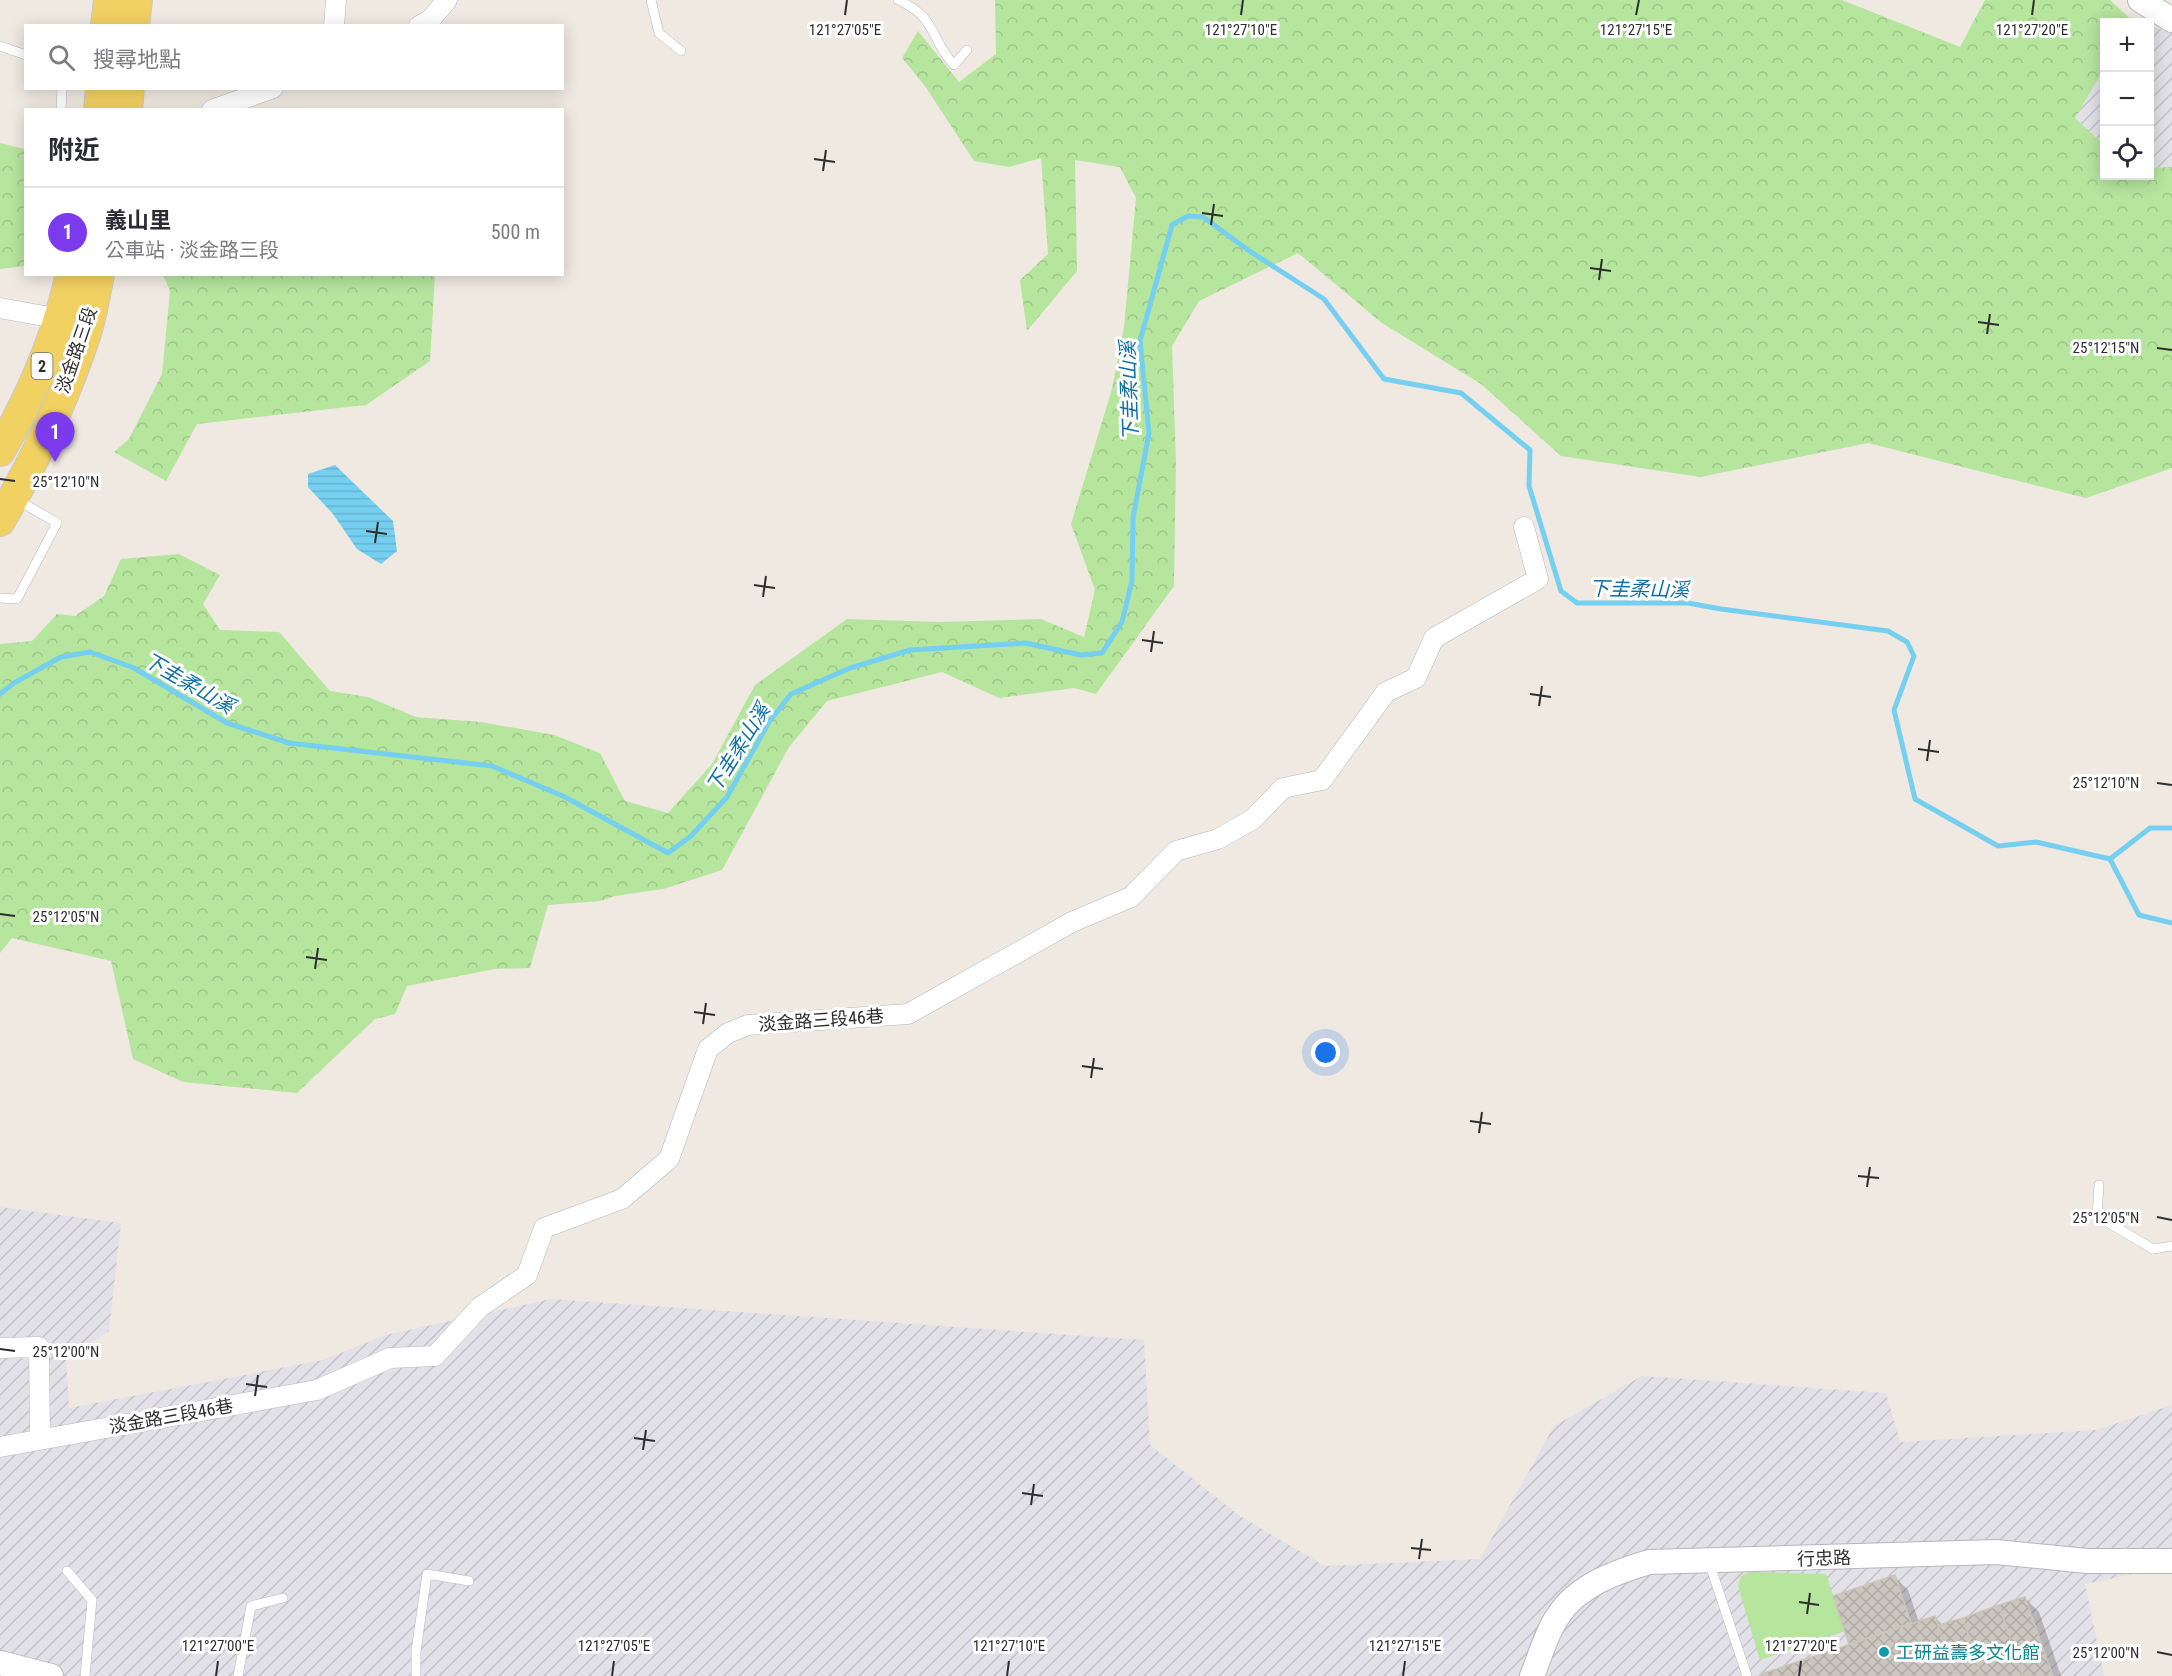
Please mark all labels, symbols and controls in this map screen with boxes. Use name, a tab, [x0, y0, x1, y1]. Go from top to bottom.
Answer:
map controls	[2100, 18, 2154, 180]
button: +	[2100, 18, 2154, 72]
text: 121°27'05"E	[809, 21, 881, 39]
text: 121°27'10"E	[1205, 21, 1277, 39]
text: 121°27'15"E	[1600, 21, 1672, 39]
text: 121°27'20"E	[1996, 21, 2068, 39]
search box	[24, 24, 564, 90]
icon: search	[45, 41, 78, 74]
text: 搜尋地點	[93, 47, 181, 72]
button: −	[2100, 72, 2154, 126]
button: locate	[2100, 126, 2154, 180]
text: 附近	[48, 135, 100, 165]
text: 義山里	[105, 208, 171, 233]
text: 1	[62, 220, 73, 244]
text: 500 m	[491, 220, 540, 244]
text: 公車站 · 淡金路三段	[105, 238, 279, 262]
street label: 淡金路三段	[51, 304, 101, 396]
water label: 下圭柔山溪	[1115, 338, 1143, 441]
text: 25°12'15"N	[2073, 339, 2139, 357]
road number: 2	[32, 353, 52, 379]
pin: 1	[36, 412, 74, 462]
text: 25°12'10"N	[33, 473, 99, 491]
water label: 下圭柔山溪	[1589, 576, 1692, 602]
water label: 下圭柔山溪	[140, 648, 241, 720]
water label: 下圭柔山溪	[701, 697, 776, 797]
text: 25°12'10"N	[2073, 774, 2139, 792]
text: 25°12'05"N	[33, 908, 99, 926]
street label: 淡金路三段46巷	[758, 1005, 884, 1035]
your location	[1311, 1038, 1340, 1067]
text: 25°12'05"N	[2073, 1209, 2139, 1227]
text: 25°12'00"N	[33, 1343, 99, 1361]
street label: 淡金路三段46巷	[107, 1395, 235, 1437]
street label: 行忠路	[1797, 1547, 1851, 1569]
text: 121°27'00"E	[182, 1637, 254, 1655]
text: 121°27'05"E	[578, 1637, 650, 1655]
text: 121°27'10"E	[973, 1637, 1045, 1655]
text: 121°27'15"E	[1369, 1637, 1441, 1655]
text: 121°27'20"E	[1765, 1637, 1837, 1655]
place label: 工研益壽多文化館	[1896, 1642, 2040, 1663]
text: 25°12'00"N	[2073, 1644, 2139, 1662]
marker: 工研益壽多文化館	[1877, 1645, 1891, 1659]

